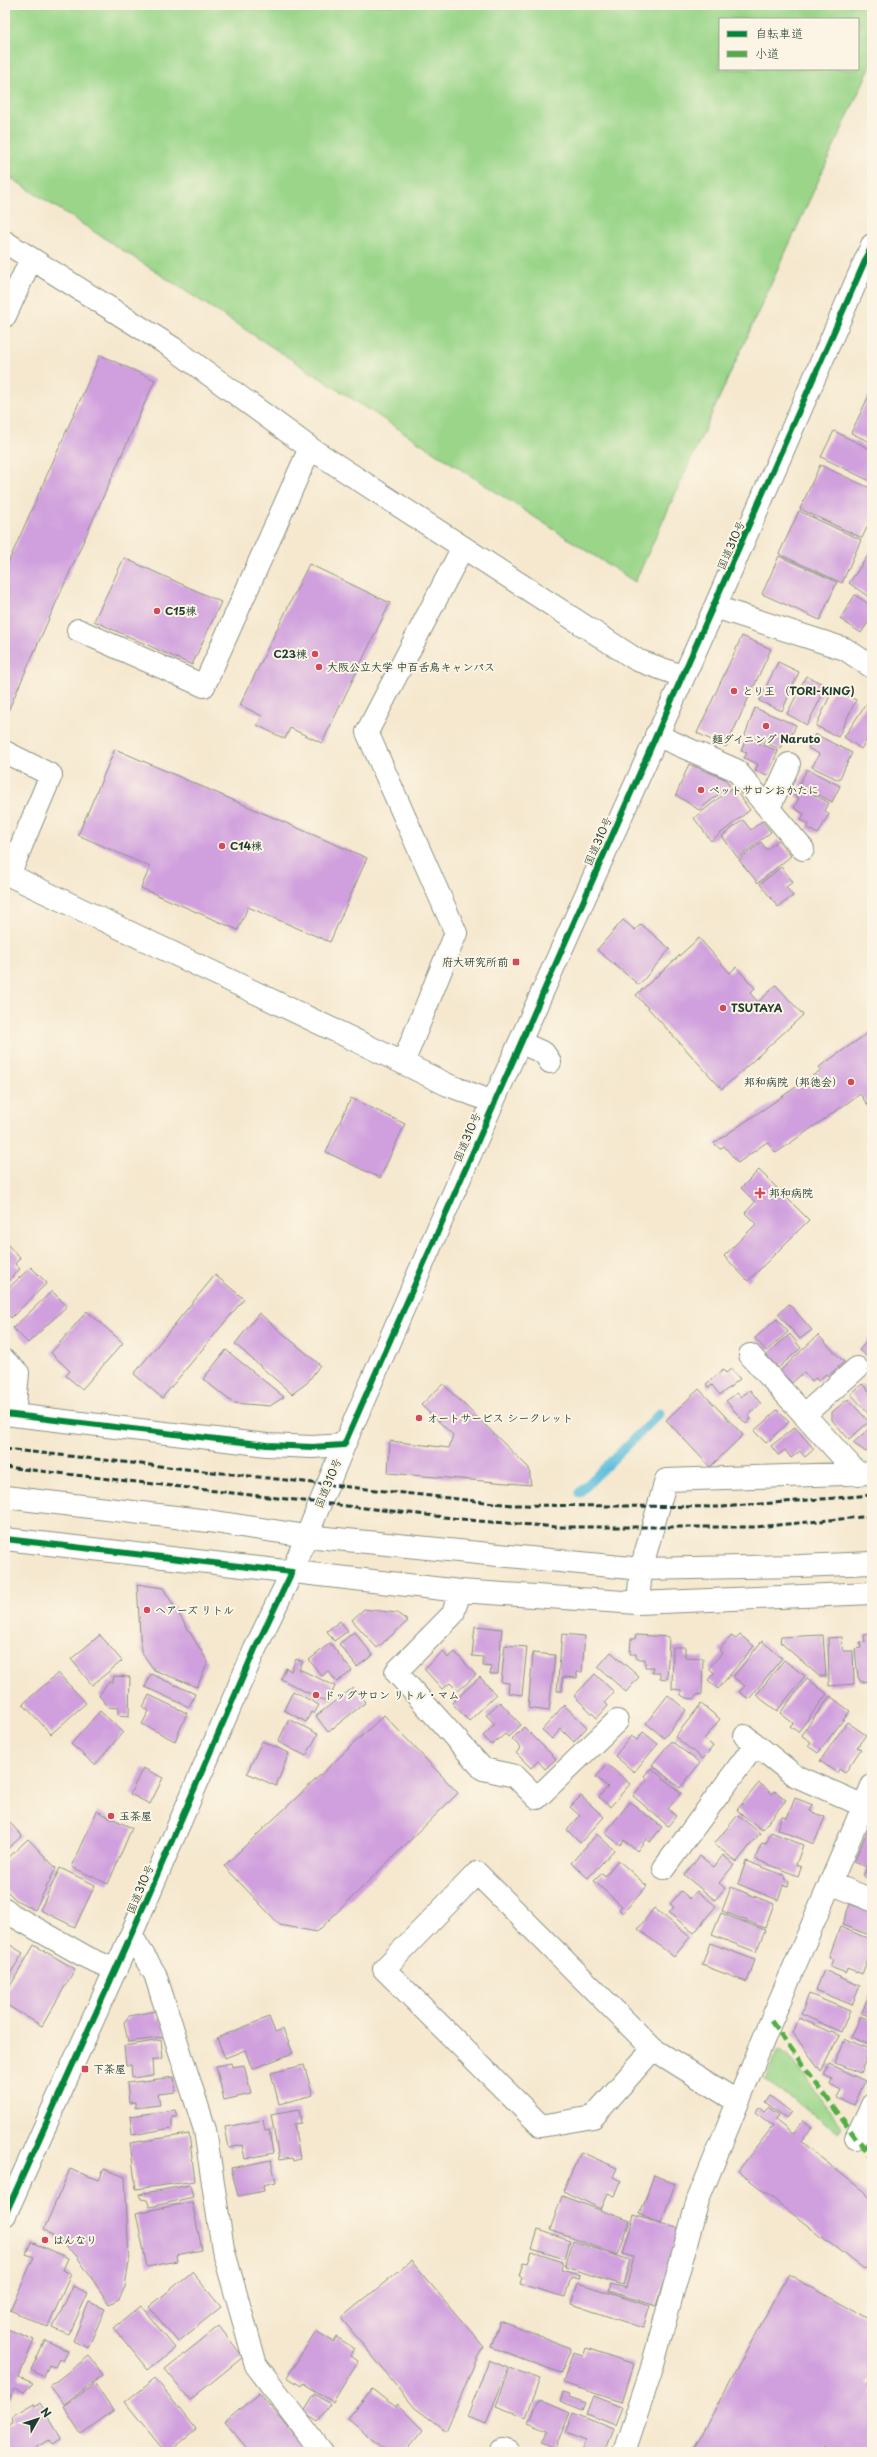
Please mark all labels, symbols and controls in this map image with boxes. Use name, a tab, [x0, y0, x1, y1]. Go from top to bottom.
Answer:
legend	[719, 18, 859, 70]
text: 自転車道	[755, 24, 803, 42]
text: 小道	[755, 44, 779, 62]
street label: 国道310号	[712, 517, 749, 572]
place label: C15棟	[165, 602, 197, 619]
marker: C15棟	[152, 606, 162, 616]
place label: C23棟	[273, 645, 308, 662]
marker: C23棟	[310, 649, 320, 659]
place label: 大阪公立大学 中百舌鳥キャンパス	[327, 658, 495, 675]
marker: 大阪公立大学 中百舌鳥キャンパス	[314, 662, 324, 672]
place label: とり王 （TORI-KING)	[742, 682, 855, 699]
marker: とり王 （TORI-KING)	[729, 686, 739, 696]
marker: 麺ダイニング Naruto	[761, 721, 771, 731]
place label: 麺ダイニング Naruto	[712, 730, 821, 747]
place label: ペットサロンおかたに	[709, 781, 819, 798]
marker: ペットサロンおかたに	[696, 785, 706, 795]
street label: 国道310号	[579, 813, 616, 868]
place label: C14棟	[230, 837, 263, 854]
marker: C14棟	[217, 841, 227, 851]
place label: 府大研究所前	[442, 953, 508, 970]
marker: 府大研究所前	[511, 957, 521, 967]
place label: TSUTAYA	[731, 999, 783, 1016]
marker: TSUTAYA	[718, 1003, 728, 1013]
place label: 邦和病院（邦徳会）	[744, 1073, 843, 1090]
marker: 邦和病院（邦徳会）	[846, 1077, 856, 1087]
street label: 国道310号	[448, 1109, 485, 1164]
place label: 邦和病院	[769, 1184, 813, 1201]
marker: 邦和病院	[754, 1187, 766, 1199]
place label: オートサービス シークレット	[427, 1409, 573, 1426]
marker: オートサービス シークレット	[414, 1413, 424, 1423]
street label: 国道310号	[310, 1455, 345, 1510]
place label: ヘアーズ リトル	[155, 1601, 234, 1618]
marker: ヘアーズ リトル	[142, 1605, 152, 1615]
place label: ドッグサロン リトル・マム	[324, 1686, 460, 1703]
marker: ドッグサロン リトル・マム	[311, 1690, 321, 1700]
place label: 玉茶屋	[119, 1807, 152, 1824]
marker: 玉茶屋	[106, 1811, 116, 1821]
street label: 国道310号	[121, 1861, 158, 1916]
place label: 下茶屋	[93, 2060, 126, 2077]
marker: 下茶屋	[80, 2064, 90, 2074]
place label: はんなり	[53, 2231, 97, 2248]
marker: はんなり	[40, 2235, 50, 2245]
north arrow	[18, 2399, 58, 2439]
text: N	[37, 2404, 56, 2421]

